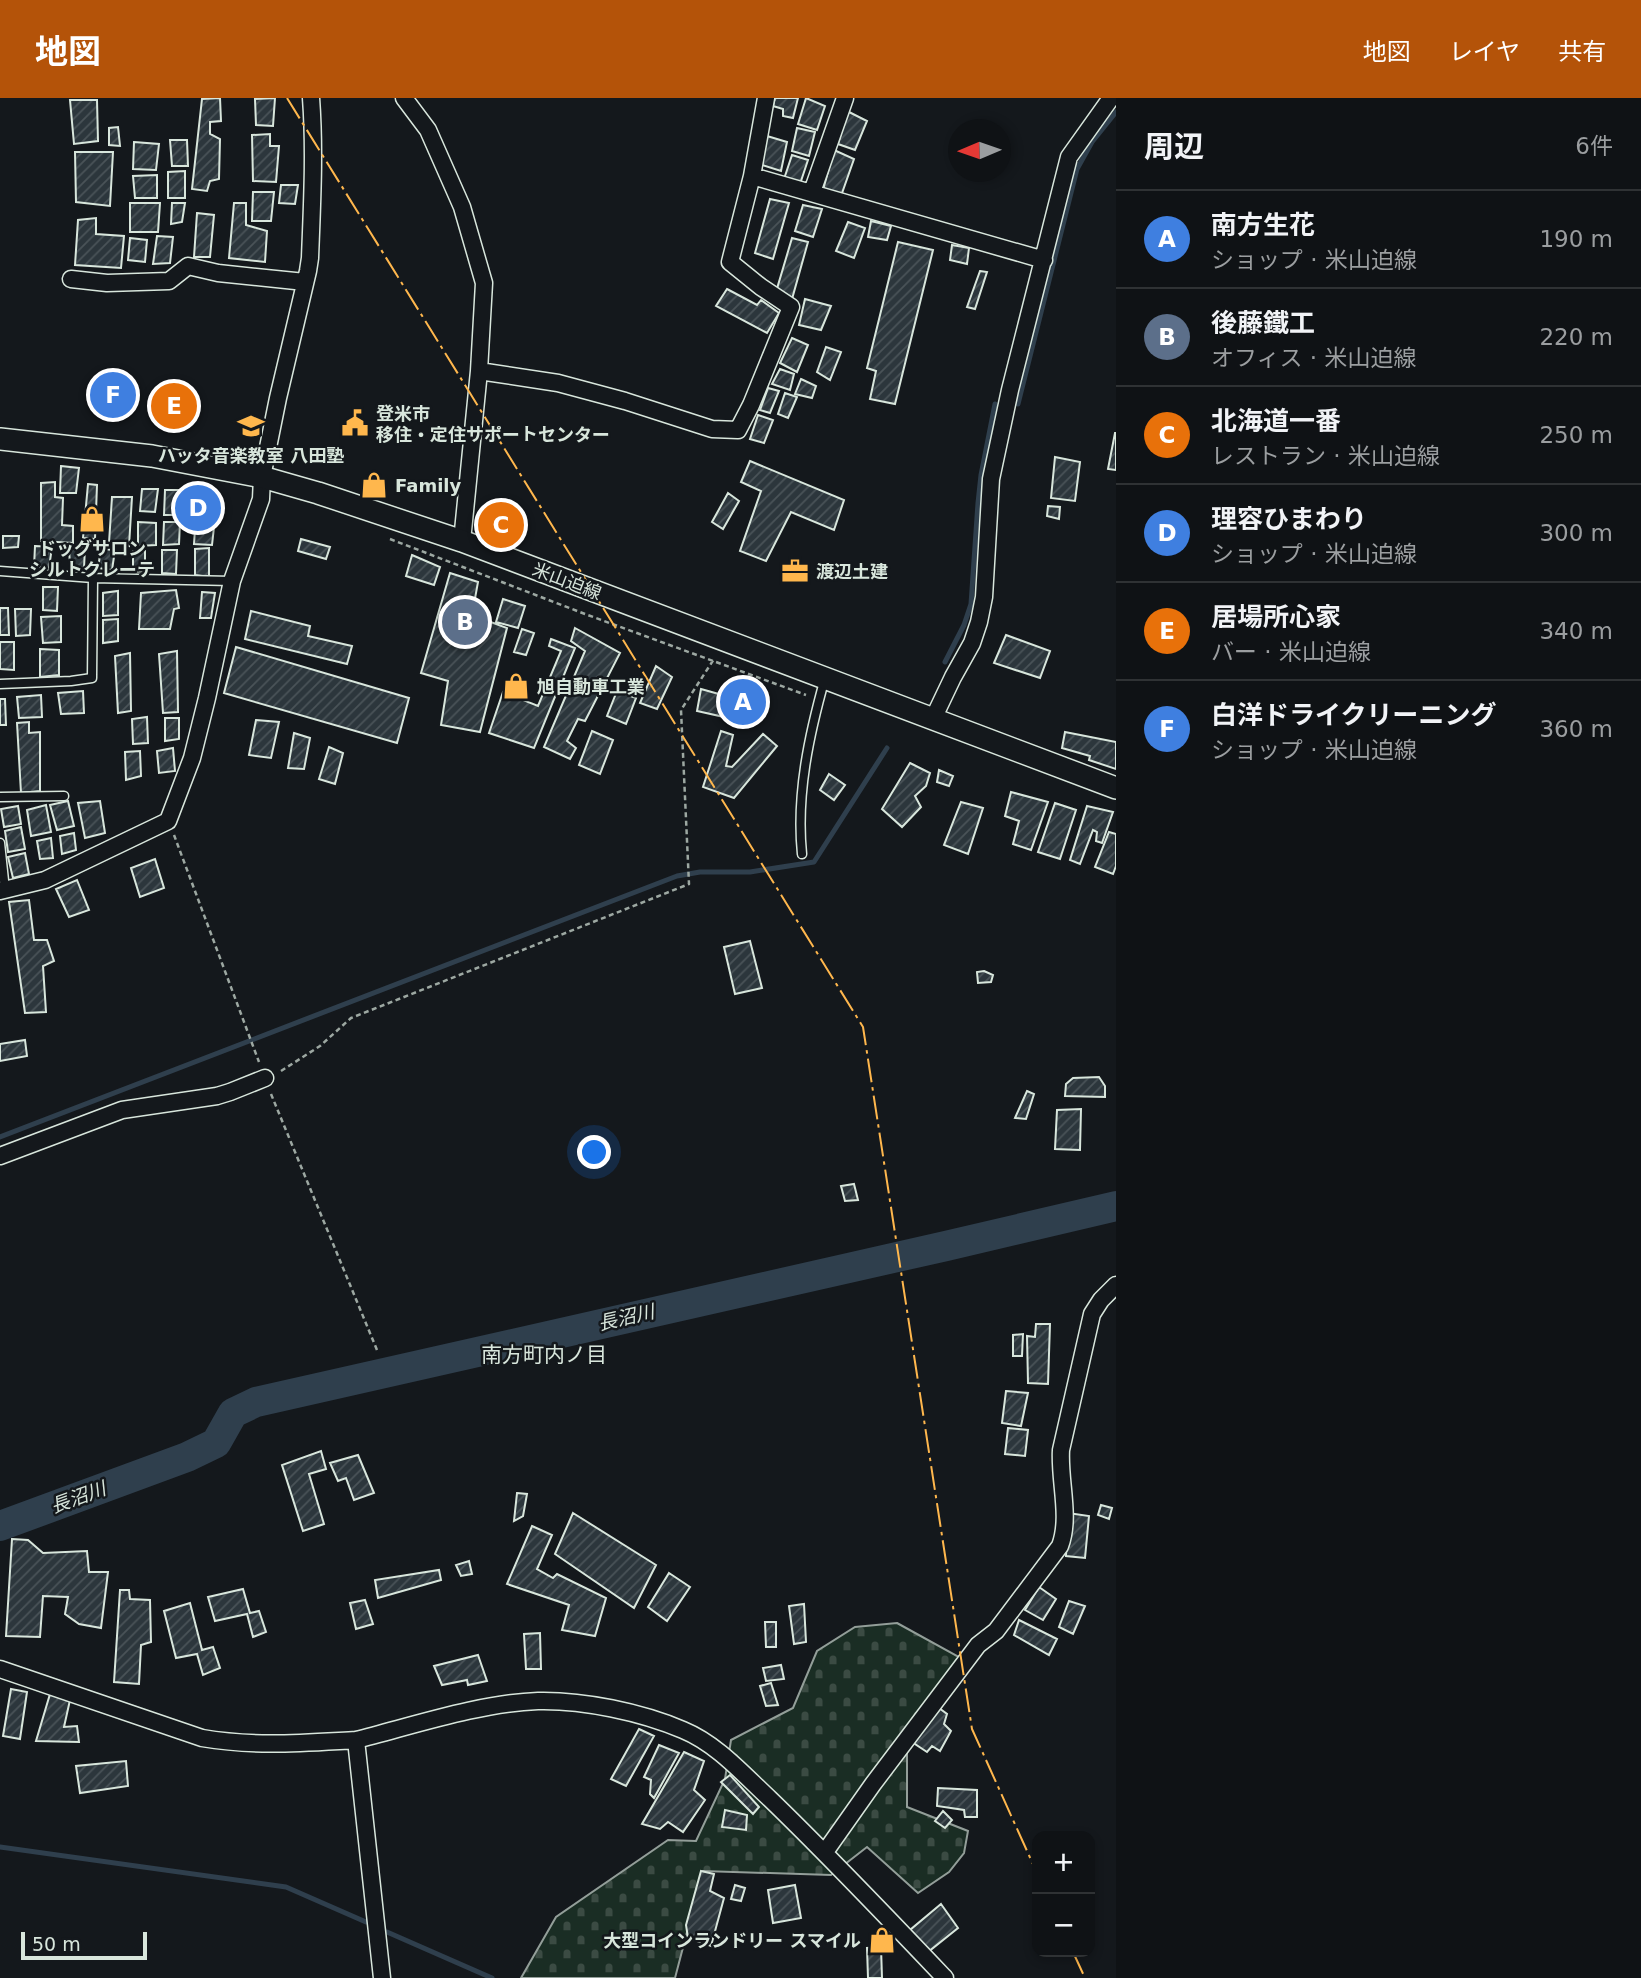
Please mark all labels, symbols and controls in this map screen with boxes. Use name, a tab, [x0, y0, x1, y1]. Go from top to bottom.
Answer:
text: 地図	[35, 32, 101, 71]
text: 地図	[1363, 38, 1411, 66]
text: レイヤ	[1449, 38, 1520, 66]
text: 共有	[1558, 38, 1606, 66]
north arrow	[948, 119, 1011, 182]
text: 周辺	[1144, 129, 1204, 164]
text: 6件	[1575, 133, 1613, 159]
text: 南方生花	[1211, 210, 1315, 240]
text: A	[1158, 226, 1176, 252]
text: 190 m	[1539, 226, 1613, 252]
text: ショップ · 米山迫線	[1211, 247, 1417, 273]
text: 後藤鐵工	[1211, 308, 1315, 338]
text: B	[1158, 324, 1176, 350]
text: 220 m	[1539, 324, 1613, 350]
text: オフィス · 米山迫線	[1211, 345, 1416, 371]
pin: F	[90, 369, 136, 421]
pin: E	[151, 380, 197, 432]
place label: 登米市 移住・定住サポートセンター	[376, 403, 610, 445]
text: 北海道一番	[1211, 406, 1341, 436]
public building icon: 登米市 移住・定住サポートセンター	[340, 408, 370, 438]
school or university icon: ハッタ音楽教室 八田塾	[236, 411, 266, 441]
text: C	[1159, 422, 1175, 448]
text: 250 m	[1539, 422, 1613, 448]
text: レストラン · 米山迫線	[1211, 443, 1440, 469]
place label: ハッタ音楽教室 八田塾	[158, 445, 344, 466]
shop icon: Family	[359, 470, 389, 500]
place label: Family	[395, 475, 461, 496]
pin: D	[175, 482, 221, 534]
pin: C	[478, 499, 524, 551]
shop icon: ドッグサロン シルトクレーテ	[77, 504, 107, 534]
text: 理容ひまわり	[1211, 504, 1367, 534]
text: D	[1157, 520, 1177, 546]
text: 300 m	[1539, 520, 1613, 546]
place label: ドッグサロン シルトクレーテ	[29, 538, 155, 580]
text: ショップ · 米山迫線	[1211, 541, 1417, 567]
office icon: 渡辺土建	[780, 556, 810, 586]
street label: 米山迫線	[530, 558, 604, 604]
place label: 渡辺土建	[816, 561, 888, 582]
pin: B	[442, 596, 488, 648]
text: 居場所心家	[1211, 602, 1341, 632]
text: E	[1159, 618, 1175, 644]
text: 340 m	[1539, 618, 1613, 644]
text: バー · 米山迫線	[1211, 639, 1371, 665]
shop icon: 旭自動車工業	[501, 671, 531, 701]
place label: 旭自動車工業	[537, 676, 645, 697]
pin: A	[720, 676, 766, 728]
text: 白洋ドライクリーニング	[1211, 700, 1496, 730]
text: F	[1159, 716, 1175, 742]
text: 360 m	[1539, 716, 1613, 742]
text: ショップ · 米山迫線	[1211, 737, 1417, 763]
your location	[577, 1135, 611, 1169]
water label: 長沼川	[596, 1299, 658, 1334]
district label: 南方町内ノ目	[481, 1343, 607, 1367]
water label: 長沼川	[47, 1476, 110, 1517]
map controls	[1032, 1831, 1095, 1957]
button: +	[1032, 1831, 1095, 1894]
button: −	[1032, 1894, 1095, 1957]
shop icon: 大型コインランドリー スマイル	[867, 1925, 897, 1955]
scale bar	[21, 1929, 147, 1961]
place label: 大型コインランドリー スマイル	[603, 1930, 861, 1951]
text: 50 m	[32, 1933, 81, 1955]

